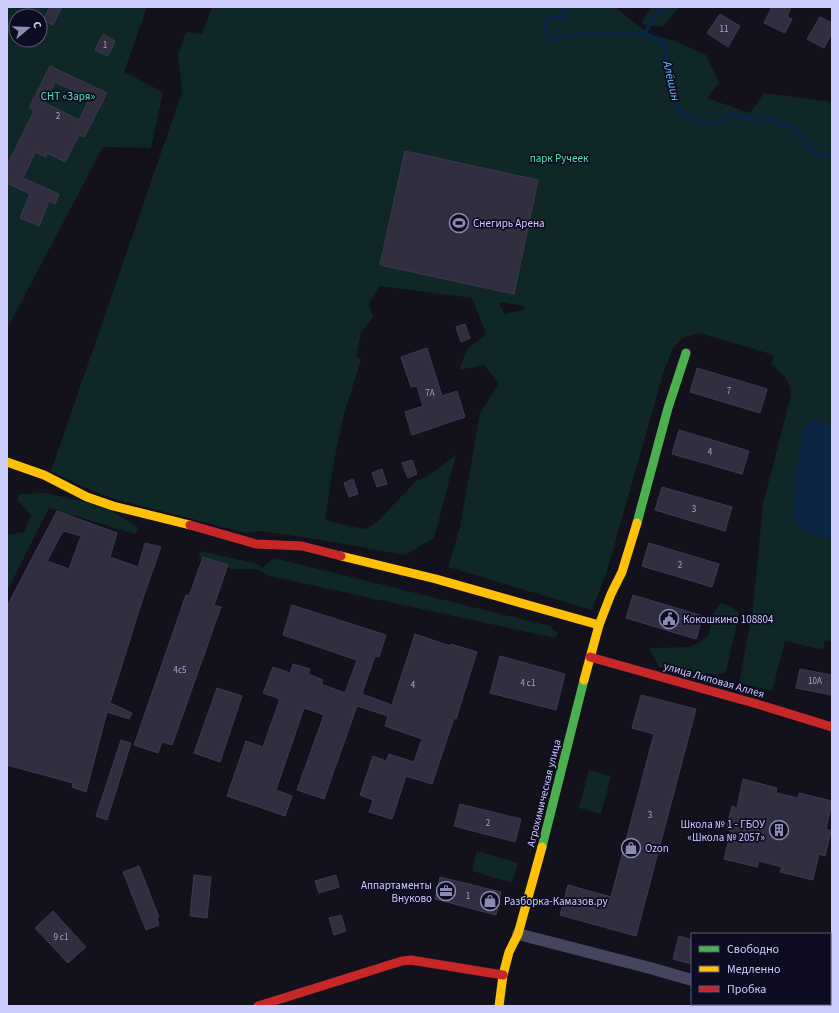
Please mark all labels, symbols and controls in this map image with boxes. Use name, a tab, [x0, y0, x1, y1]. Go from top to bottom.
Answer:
north arrow	[8, 8, 48, 48]
text: С	[29, 19, 45, 31]
house number: 11	[720, 23, 728, 36]
house number: 1	[103, 39, 107, 52]
water label: Алёшин	[658, 58, 684, 103]
park label: СНТ «Заря»	[41, 89, 95, 104]
house number: 2	[56, 110, 61, 123]
park label: парк Ручеек	[530, 151, 589, 166]
sports icon: Снегирь Арена	[448, 212, 470, 234]
place label: Снегирь Арена	[473, 216, 545, 231]
house number: 7	[727, 385, 732, 398]
house number: 7А	[425, 387, 435, 400]
house number: 4	[708, 446, 713, 459]
house number: 3	[692, 503, 697, 516]
house number: 2	[678, 559, 683, 572]
public building icon: Кокошкино 108804	[658, 608, 680, 630]
place label: Кокошкино 108804	[683, 612, 774, 627]
street label: улица Липовая Аллея	[662, 658, 766, 702]
house number: 4с5	[173, 664, 187, 677]
house number: 10А	[808, 675, 822, 688]
house number: 4 с1	[521, 677, 535, 690]
house number: 4	[411, 679, 416, 692]
street label: Агрохимическая улица	[523, 738, 565, 848]
house number: 3	[648, 809, 653, 822]
house number: 2	[486, 817, 491, 830]
place label: Школа № 1 - ГБОУ «Школа № 2057»	[680, 817, 765, 845]
building icon: Школа № 1 - ГБОУ «Школа № 2057»	[768, 819, 790, 841]
shop icon: Ozon	[620, 837, 642, 859]
place label: Ozon	[645, 841, 669, 856]
place label: Аппартаменты Внуково	[361, 878, 432, 906]
office icon: Аппартаменты Внуково	[435, 880, 457, 902]
house number: 1	[466, 890, 470, 903]
shop icon: Разборка-Камазов.ру	[479, 890, 501, 912]
place label: Разборка-Камазов.ру	[504, 894, 608, 909]
house number: 9 с1	[54, 931, 68, 944]
legend	[691, 933, 831, 1005]
text: Свободно	[727, 941, 779, 958]
text: Медленно	[727, 961, 781, 978]
text: Пробка	[727, 981, 766, 998]

